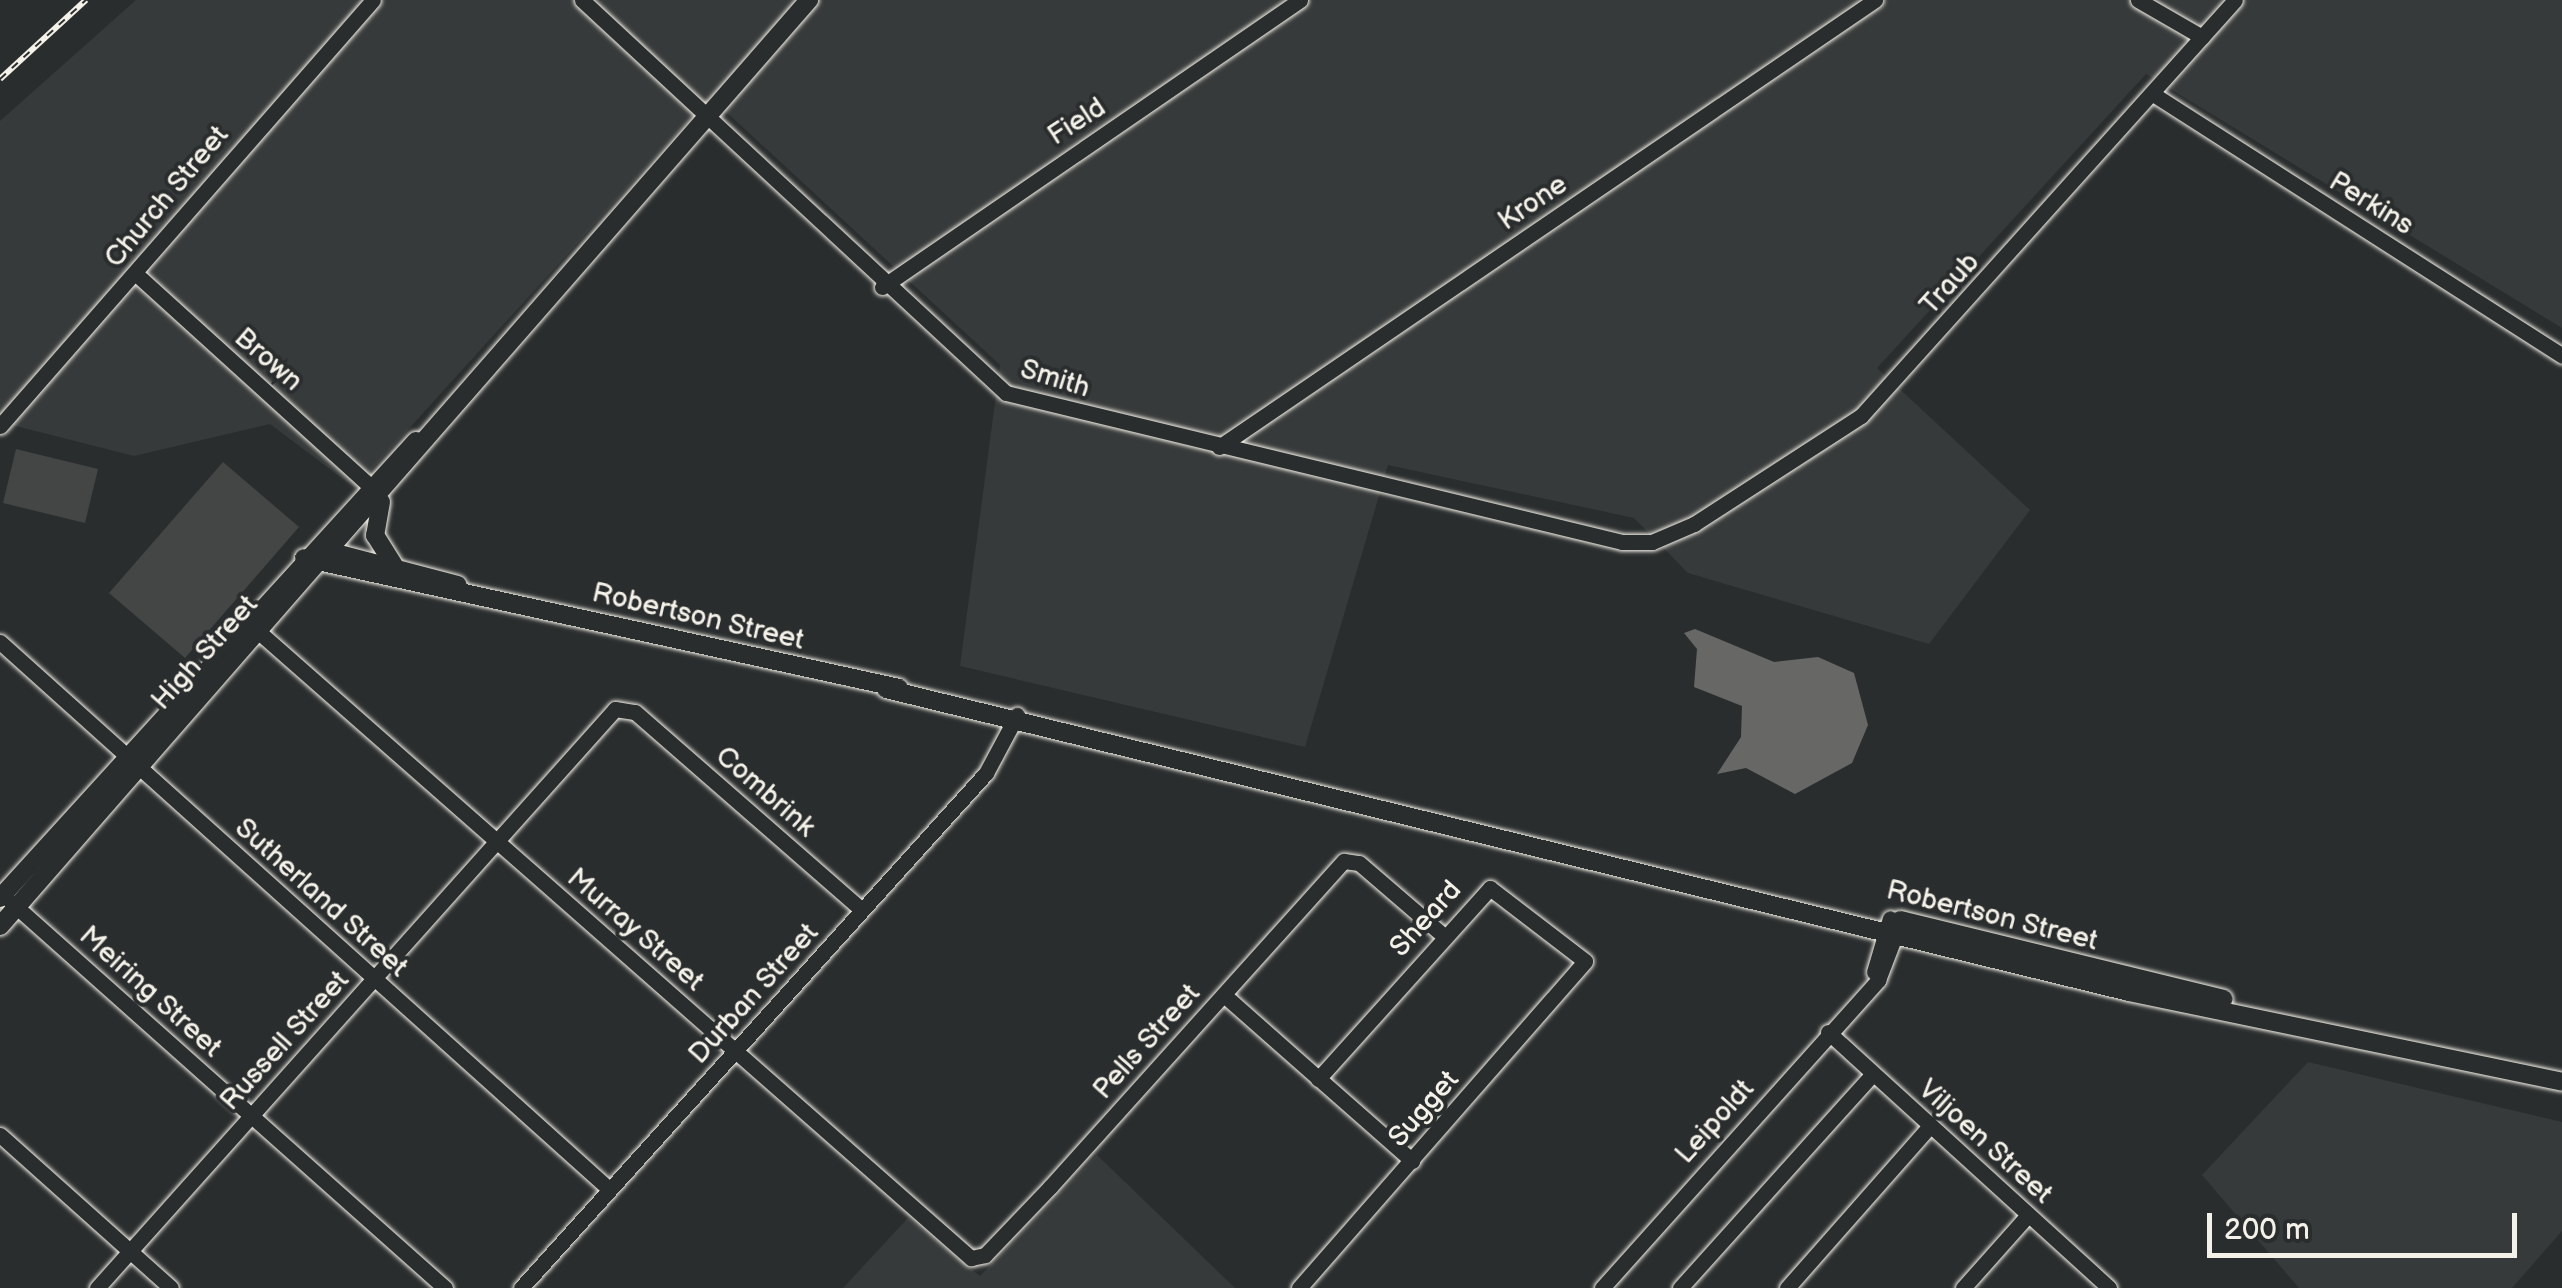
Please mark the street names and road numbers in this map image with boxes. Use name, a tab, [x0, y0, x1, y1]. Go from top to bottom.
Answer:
street label: Field	[1042, 91, 1112, 153]
street label: Church Street	[98, 119, 236, 275]
street label: Perkins	[2323, 165, 2419, 243]
street label: Krone	[1492, 168, 1574, 238]
street label: Traub	[1913, 246, 1987, 322]
street label: Brown	[227, 321, 309, 399]
street label: Smith	[1016, 353, 1094, 405]
street label: Robertson Street	[589, 576, 807, 658]
street label: High Street	[145, 589, 265, 717]
street label: Combrink	[708, 740, 822, 844]
street label: Sutherland Street	[227, 811, 415, 985]
street label: Murray Street	[559, 861, 711, 999]
street label: Robertson Street	[1883, 873, 2101, 959]
street label: Sheard	[1383, 874, 1469, 964]
street label: Durban Street	[682, 917, 826, 1071]
street label: Meiring Street	[72, 919, 228, 1065]
street label: Russell Street	[213, 964, 357, 1118]
street label: Pells Street	[1086, 977, 1208, 1107]
street label: Sugget	[1382, 1064, 1466, 1154]
street label: Leipoldt	[1669, 1073, 1761, 1171]
street label: Viljoen Street	[1911, 1073, 2059, 1211]

